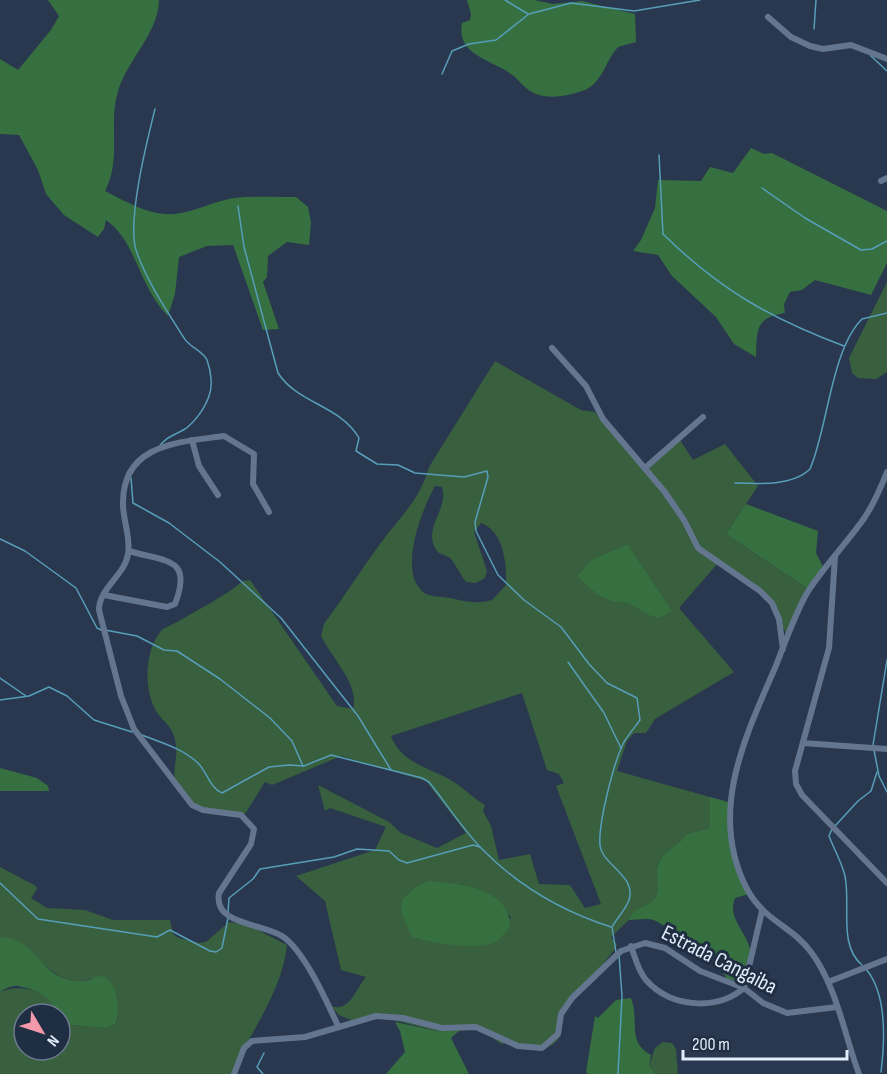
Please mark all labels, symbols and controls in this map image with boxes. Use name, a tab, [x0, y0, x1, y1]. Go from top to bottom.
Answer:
street label: Estrada Cangaiba	[657, 919, 781, 1001]
north arrow	[12, 1002, 72, 1062]
scale bar	[683, 1023, 846, 1061]
text: N	[42, 1031, 63, 1050]
text: 200 m	[692, 1034, 730, 1055]

